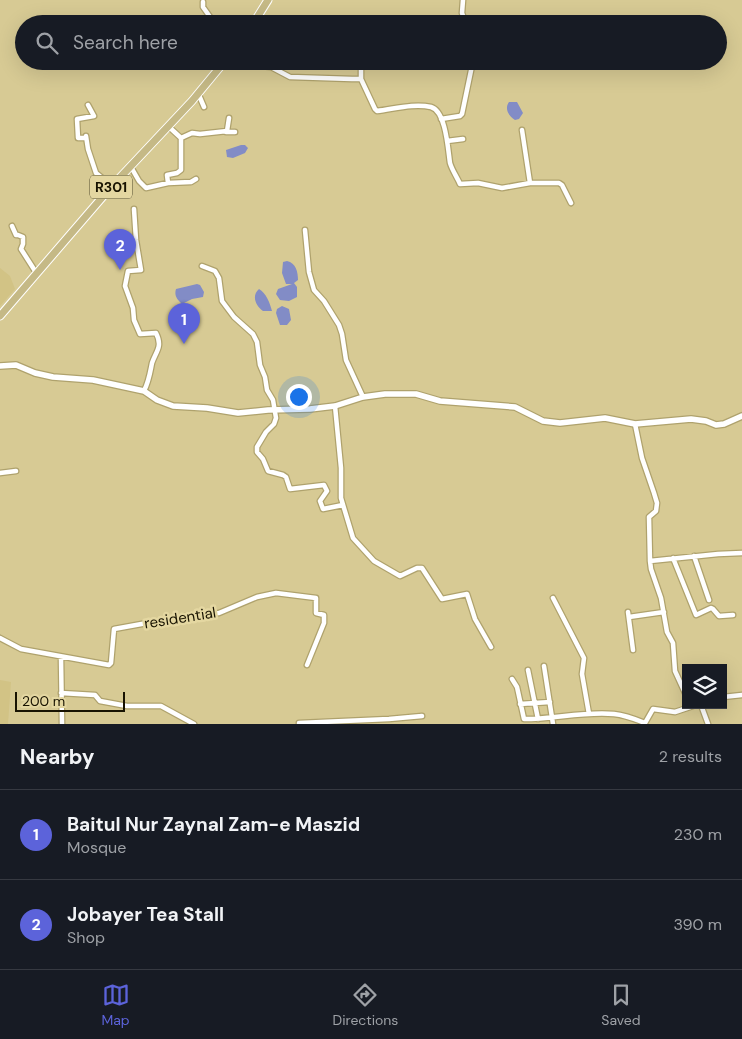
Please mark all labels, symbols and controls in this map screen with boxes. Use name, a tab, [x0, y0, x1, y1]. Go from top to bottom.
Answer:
search box	[15, 15, 727, 70]
icon: search	[33, 29, 61, 57]
text: Search here	[73, 30, 178, 55]
road number: R301	[90, 176, 132, 198]
pin: 2	[104, 229, 136, 270]
pin: 1	[168, 303, 200, 344]
your location	[286, 384, 312, 410]
street label: residential	[143, 602, 217, 634]
map controls	[682, 664, 727, 709]
button: layers	[682, 664, 727, 709]
scale bar	[15, 689, 125, 712]
text: 200 m	[22, 692, 65, 710]
text: Nearby	[20, 743, 94, 771]
text: 2 results	[659, 746, 722, 767]
text: Baitul Nur Zaynal Zam-e Maszid	[67, 812, 360, 837]
text: 1	[33, 824, 39, 845]
text: 230 m	[674, 824, 722, 845]
text: Mosque	[67, 837, 126, 858]
text: Jobayer Tea Stall	[67, 902, 224, 927]
text: 2	[31, 914, 41, 935]
text: 390 m	[674, 914, 722, 935]
text: Shop	[67, 927, 105, 948]
tab: Map	[101, 981, 130, 1029]
tab: Directions	[333, 981, 398, 1029]
tab: Saved	[601, 981, 641, 1029]

